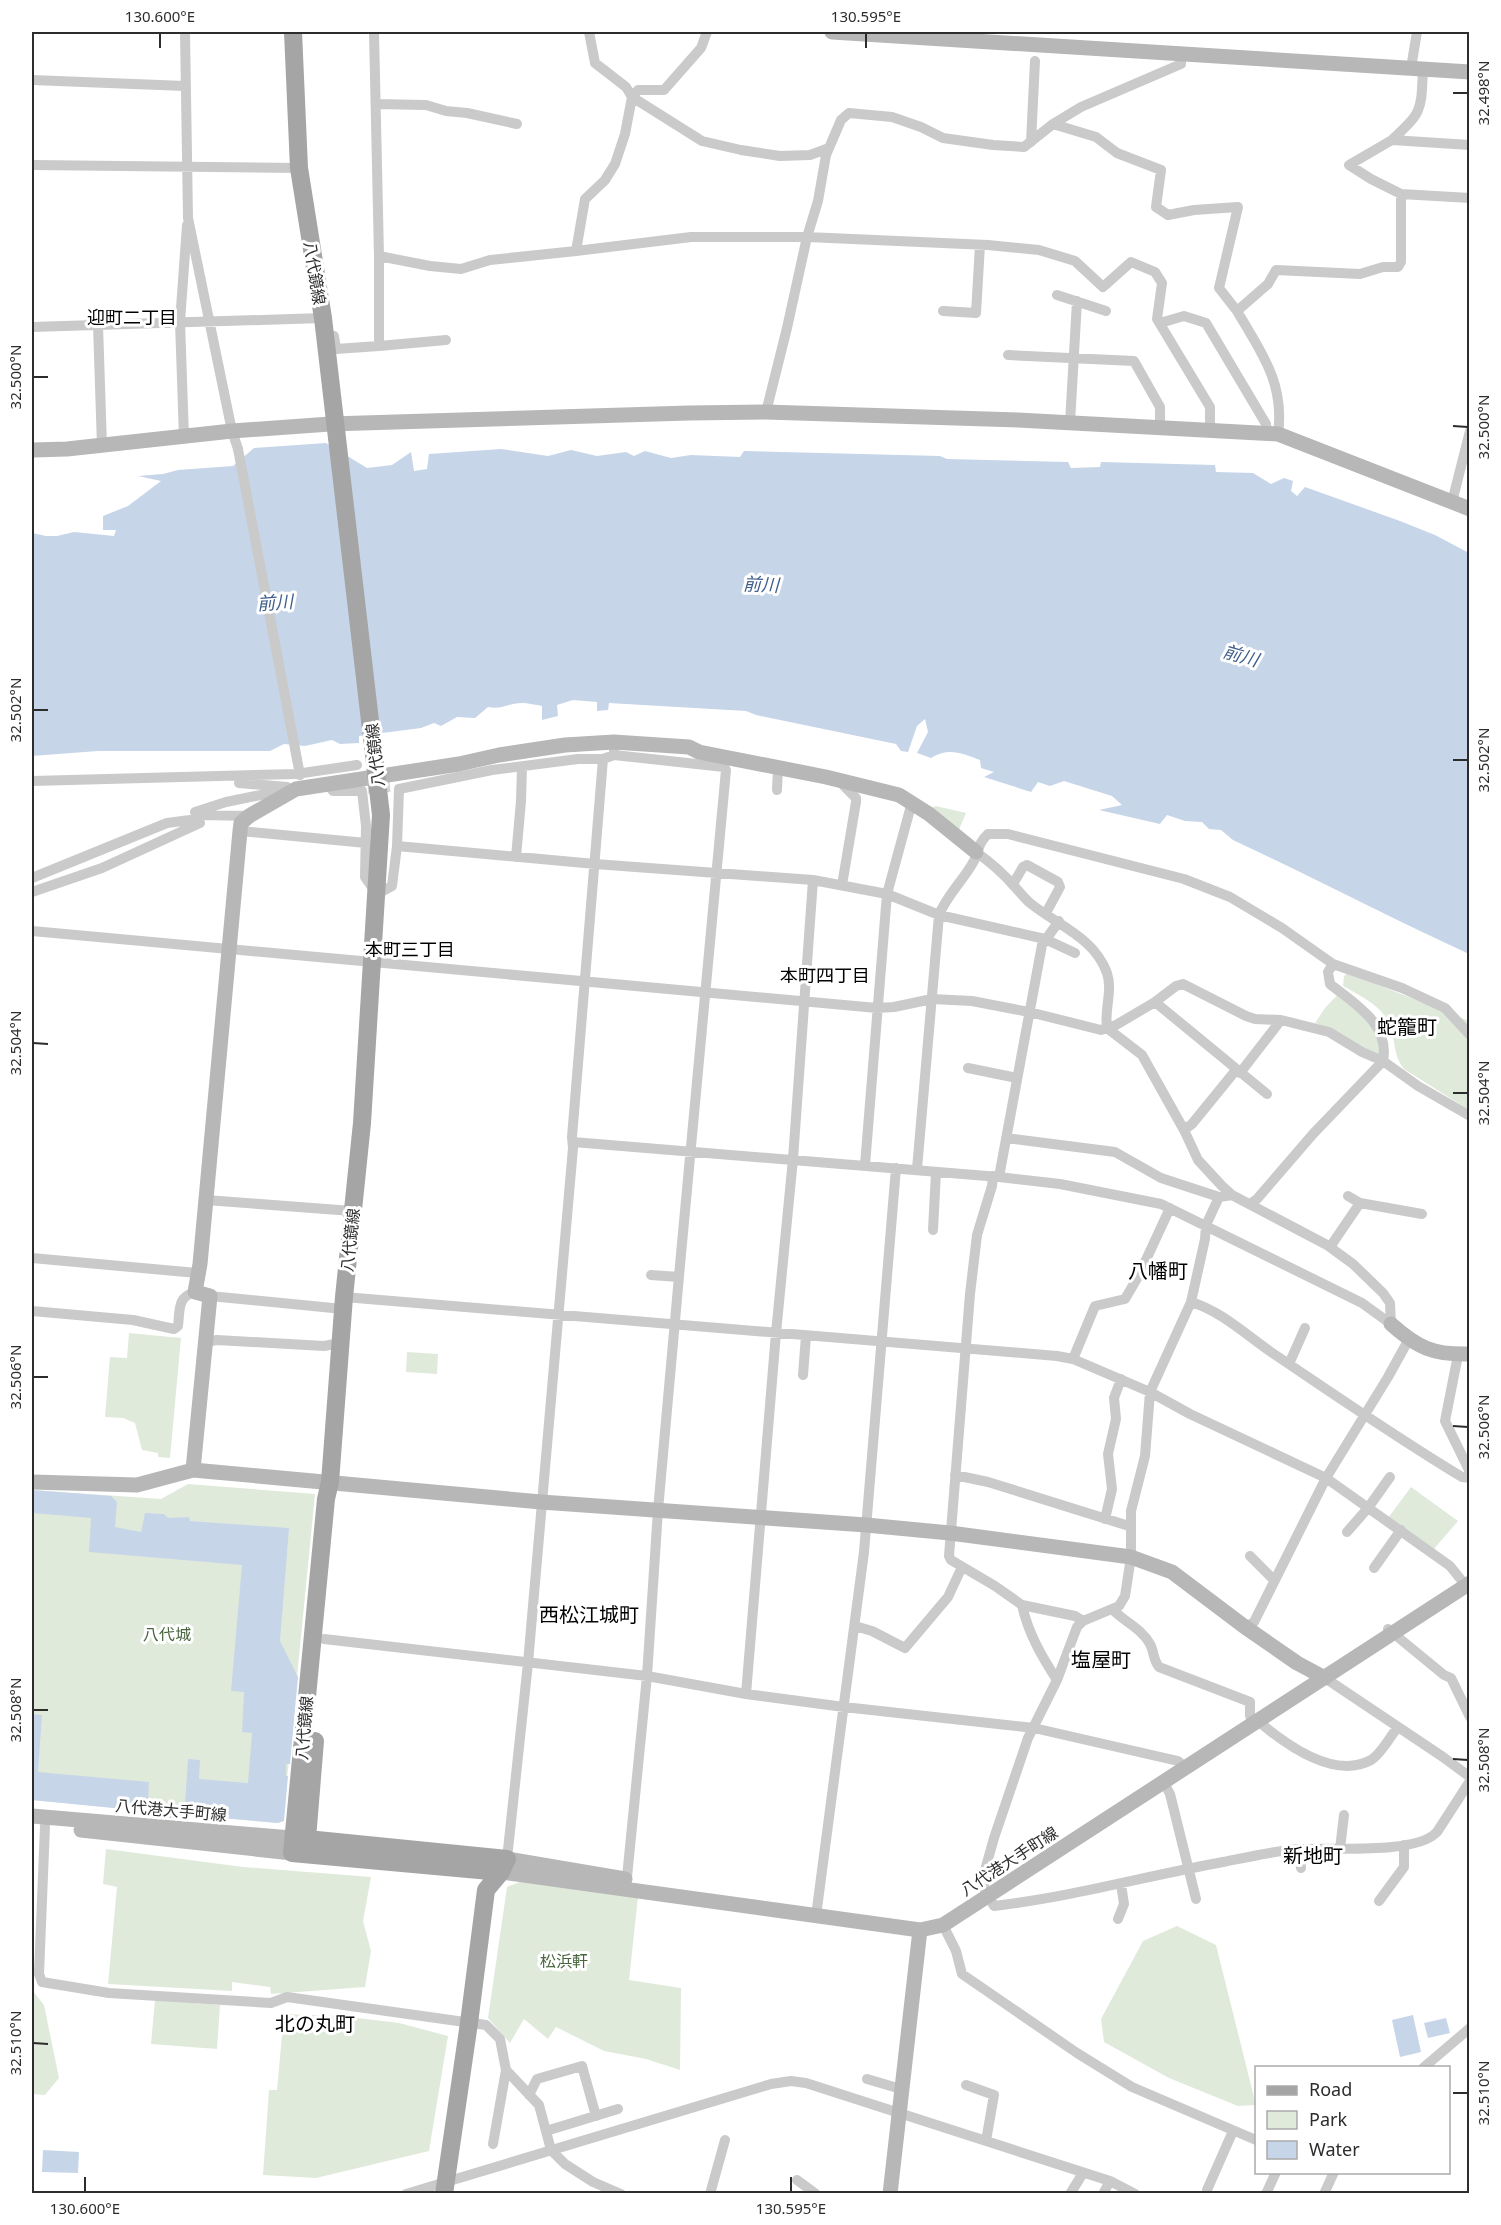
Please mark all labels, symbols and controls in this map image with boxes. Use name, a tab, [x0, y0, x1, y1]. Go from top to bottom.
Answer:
text: 130.600°E	[125, 6, 195, 26]
text: 130.595°E	[831, 6, 901, 26]
text: 32.498°N	[1473, 61, 1493, 125]
street label: 八代鏡線	[299, 240, 331, 306]
district label: 迎町二丁目	[87, 305, 177, 329]
text: 32.500°N	[5, 345, 25, 409]
text: 32.500°N	[1473, 395, 1493, 459]
water label: 前川	[743, 571, 781, 597]
water label: 前川	[256, 589, 296, 615]
water label: 前川	[1220, 639, 1264, 672]
text: 32.502°N	[5, 678, 25, 742]
street label: 八代鏡線	[361, 722, 389, 788]
text: 32.502°N	[1473, 728, 1493, 792]
district label: 本町三丁目	[365, 937, 455, 961]
district label: 本町四丁目	[780, 963, 870, 987]
text: 32.504°N	[5, 1011, 25, 1075]
district label: 蛇籠町	[1377, 1013, 1437, 1040]
text: 32.504°N	[1473, 1061, 1493, 1125]
street label: 八代鏡線	[336, 1207, 364, 1273]
district label: 八幡町	[1128, 1257, 1188, 1284]
text: 32.506°N	[5, 1345, 25, 1409]
text: 32.506°N	[1473, 1395, 1493, 1459]
district label: 西松江城町	[539, 1601, 639, 1628]
park label: 八代城	[143, 1623, 191, 1645]
district label: 塩屋町	[1071, 1646, 1131, 1673]
text: 32.508°N	[5, 1678, 25, 1742]
street label: 八代鏡線	[290, 1695, 318, 1761]
text: 32.508°N	[1473, 1728, 1493, 1792]
street label: 八代港大手町線	[114, 1794, 228, 1826]
street label: 八代港大手町線	[956, 1821, 1062, 1901]
district label: 新地町	[1283, 1842, 1343, 1869]
park label: 松浜軒	[540, 1950, 588, 1972]
district label: 北の丸町	[275, 2010, 355, 2037]
text: 32.510°N	[5, 2011, 25, 2075]
text: 32.510°N	[1473, 2061, 1493, 2125]
legend	[1255, 2066, 1450, 2174]
text: Road	[1309, 2077, 1352, 2101]
text: Park	[1309, 2107, 1347, 2131]
text: Water	[1309, 2137, 1360, 2161]
text: 130.600°E	[50, 2198, 120, 2218]
text: 130.595°E	[756, 2198, 826, 2218]

